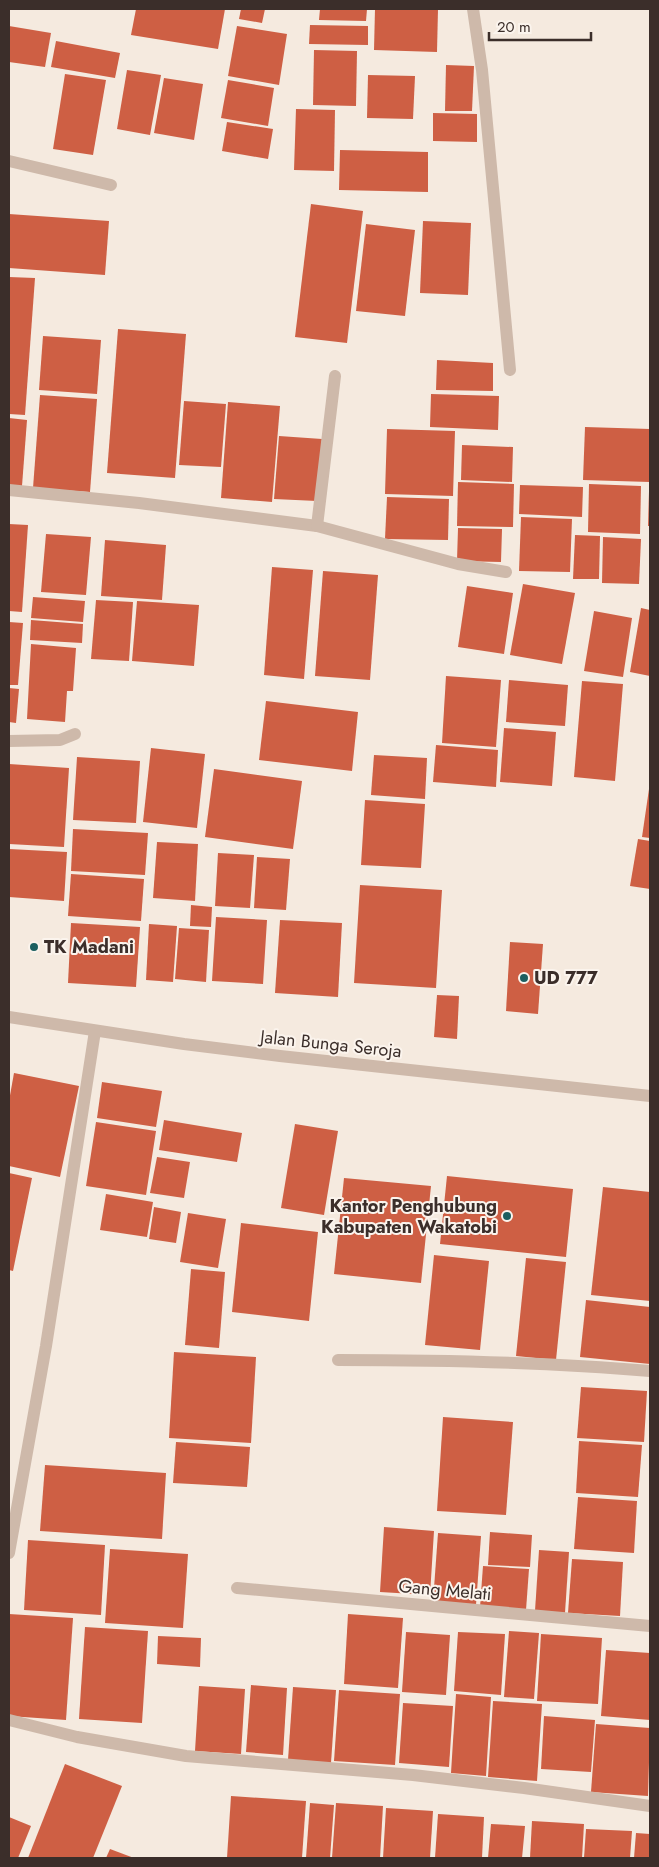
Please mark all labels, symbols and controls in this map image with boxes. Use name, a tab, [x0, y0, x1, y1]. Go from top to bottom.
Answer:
scale bar	[489, 10, 592, 42]
text: 20 m	[497, 16, 531, 38]
place label: TK Madani	[44, 934, 134, 960]
marker: TK Madani	[28, 941, 40, 953]
place label: UD 777	[534, 965, 598, 991]
marker: UD 777	[518, 972, 530, 984]
street label: Jalan Bunga Seroja	[257, 1023, 403, 1064]
place label: Kantor Penghubung Kabupaten Wakatobi	[321, 1193, 497, 1240]
marker: Kantor Penghubung Kabupaten Wakatobi	[501, 1210, 513, 1222]
street label: Gang Melati	[397, 1573, 493, 1607]

